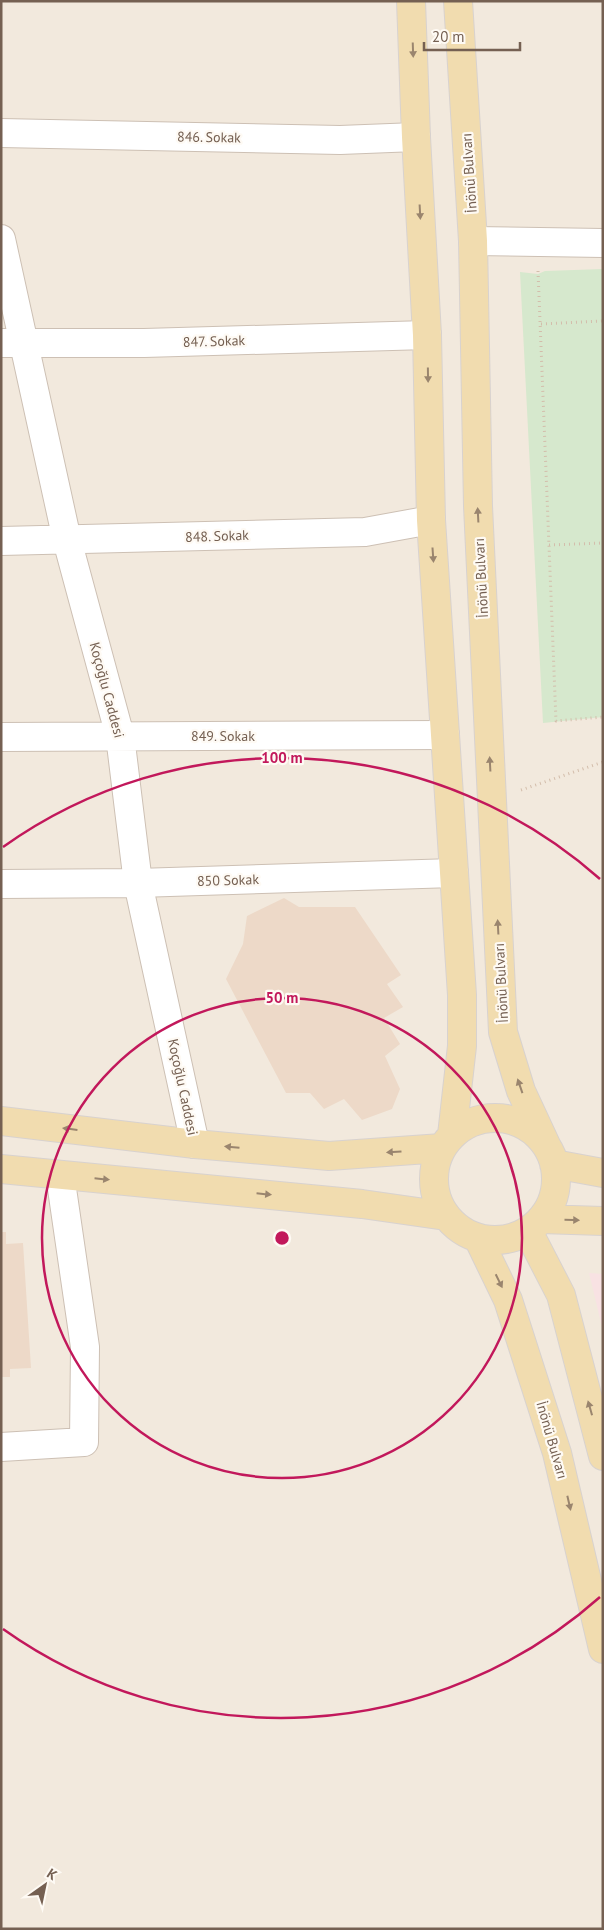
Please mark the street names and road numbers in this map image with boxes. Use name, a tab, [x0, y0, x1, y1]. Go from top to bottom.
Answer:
street label: 846. Sokak	[177, 127, 241, 147]
street label: İnönü Bulvarı	[457, 132, 481, 214]
street label: 847. Sokak	[183, 331, 246, 351]
street label: 848. Sokak	[185, 526, 250, 546]
street label: İnönü Bulvarı	[470, 537, 492, 619]
street label: Koçoğlu Caddesi	[86, 640, 128, 740]
street label: 849. Sokak	[191, 727, 255, 745]
street label: 850 Sokak	[197, 870, 260, 890]
street label: İnönü Bulvarı	[490, 942, 512, 1024]
street label: Koçoğlu Caddesi	[164, 1037, 202, 1137]
street label: İnönü Bulvarı	[532, 1399, 572, 1481]

